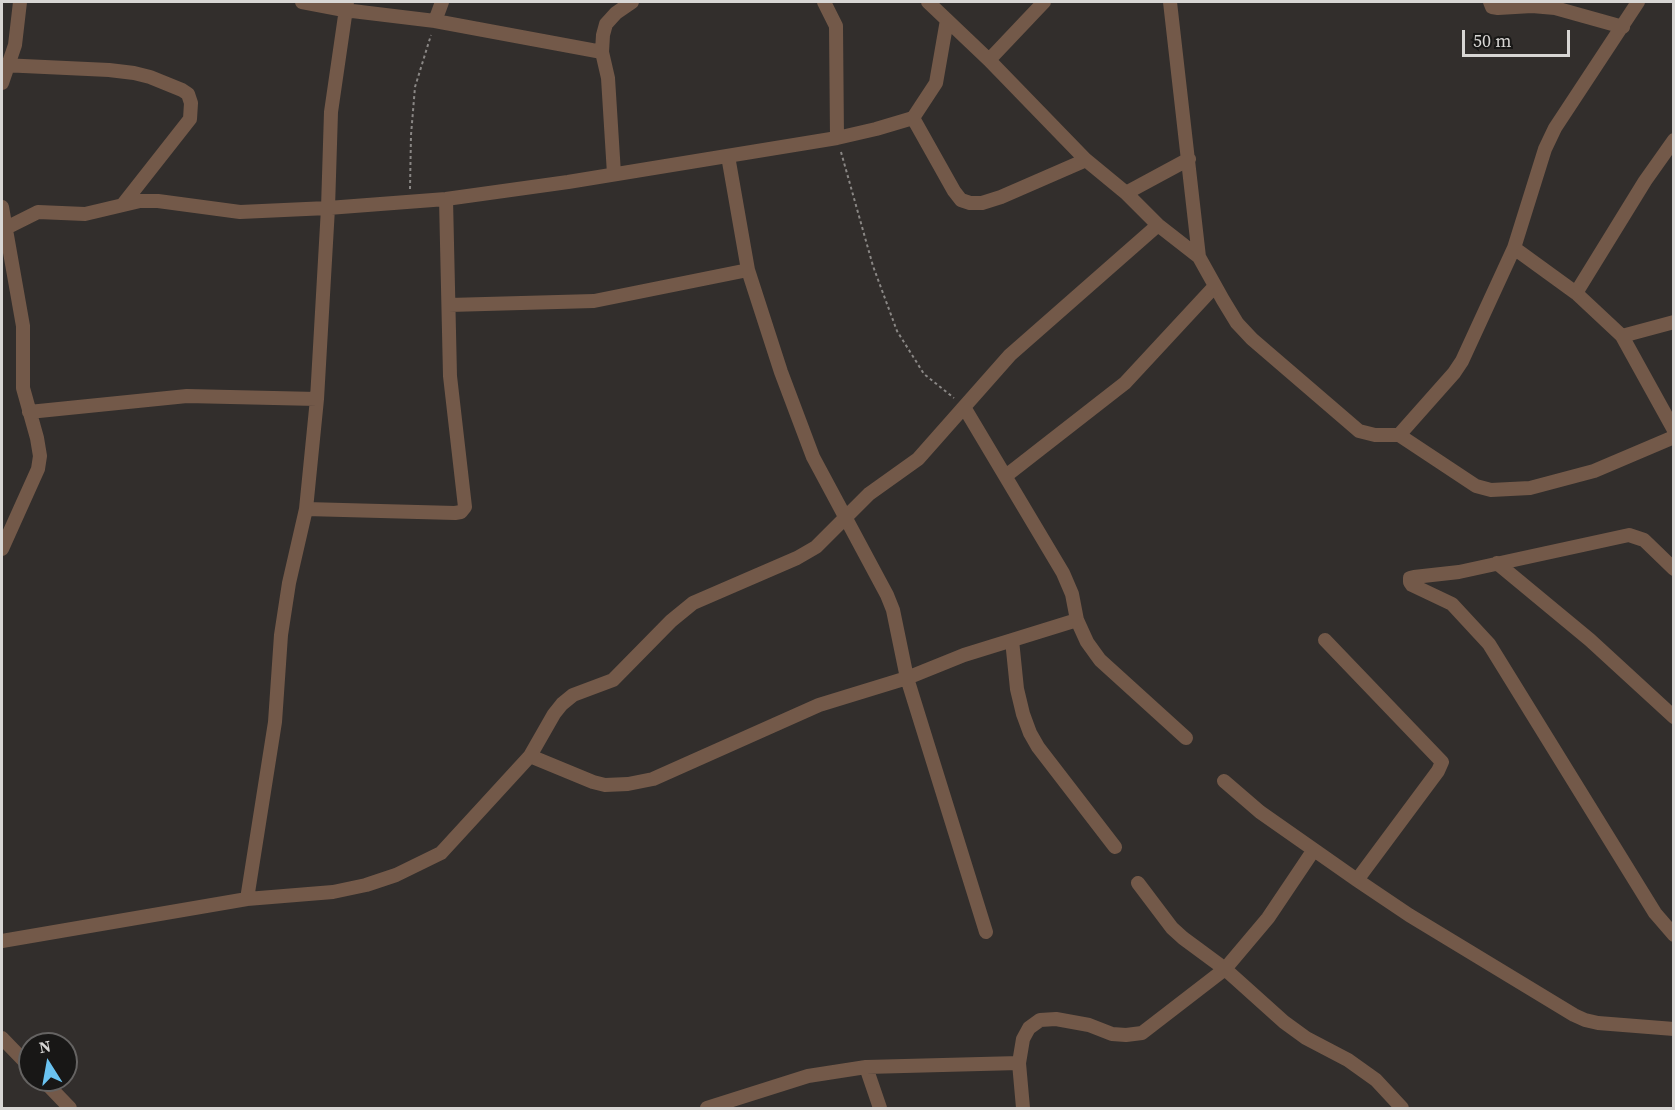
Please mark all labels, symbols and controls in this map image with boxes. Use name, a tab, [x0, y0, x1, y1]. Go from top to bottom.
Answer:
scale bar	[1465, 18, 1573, 56]
text: 50 m	[1473, 28, 1511, 53]
north arrow	[18, 1032, 78, 1092]
text: N	[37, 1034, 53, 1058]

